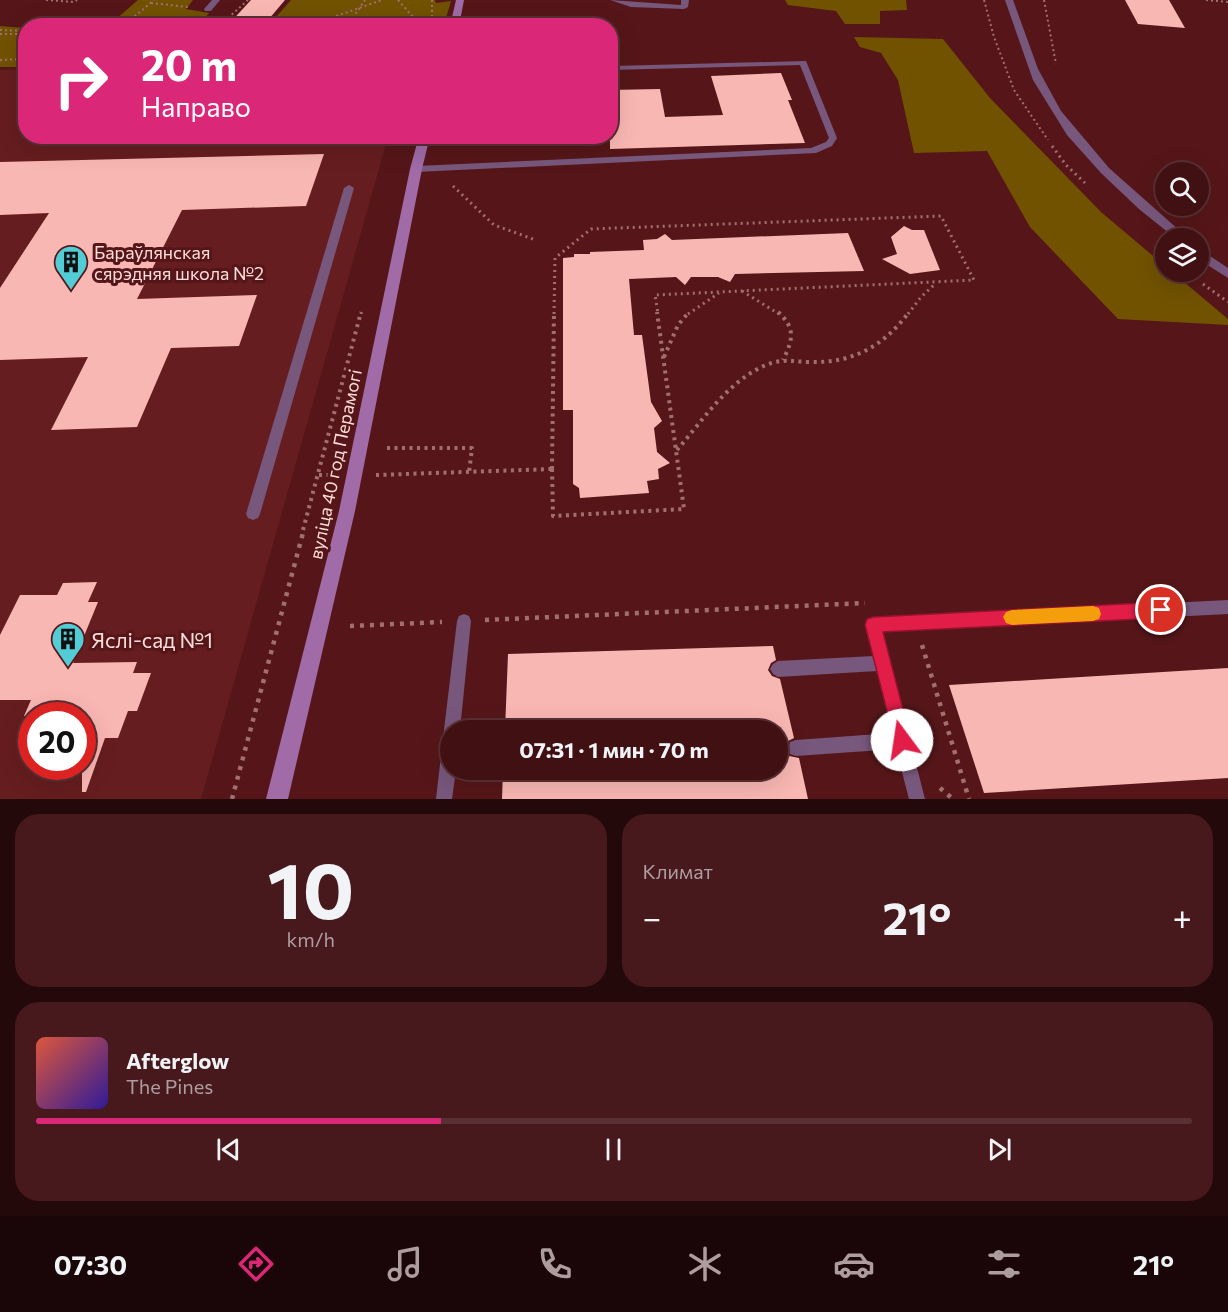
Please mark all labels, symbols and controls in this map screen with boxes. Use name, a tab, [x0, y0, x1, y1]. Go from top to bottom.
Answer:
text: 20 m	[141, 38, 237, 90]
icon: right	[42, 42, 120, 120]
text: Направо	[141, 90, 251, 123]
map controls	[1155, 162, 1209, 282]
button: search	[1155, 162, 1209, 216]
button: layers	[1155, 228, 1209, 282]
place label: Бараўлянская сярэдняя школа №2	[94, 241, 264, 284]
building icon: Бараўлянская сярэдняя школа №2	[53, 244, 89, 291]
street label: вуліца 40 год Перамогі	[304, 367, 366, 561]
pin	[1135, 584, 1186, 635]
icon: arrive	[1144, 593, 1177, 626]
building icon: Яслі-сад №1	[50, 621, 86, 668]
place label: Яслі-сад №1	[91, 627, 213, 652]
speed limit sign: 20	[18, 702, 96, 780]
position arrow	[870, 708, 934, 772]
text: 07:31 · 1 мин · 70 m	[519, 736, 709, 763]
text: 10	[267, 840, 354, 935]
text: Климат	[643, 859, 713, 883]
text: 21°	[882, 889, 951, 944]
text: −	[643, 896, 661, 937]
text: +	[1173, 896, 1192, 937]
text: km/h	[286, 927, 335, 951]
text: Afterglow	[126, 1047, 229, 1074]
text: The Pines	[126, 1074, 213, 1098]
icon: previous	[212, 1133, 245, 1166]
icon: pause	[597, 1133, 630, 1166]
icon: next	[983, 1133, 1016, 1166]
icon: directions	[235, 1243, 277, 1285]
icon: music	[384, 1243, 426, 1285]
icon: phone	[534, 1243, 576, 1285]
icon: climate	[684, 1243, 726, 1285]
icon: car	[833, 1243, 875, 1285]
icon: filters	[983, 1243, 1025, 1285]
text: 07:30	[54, 1248, 127, 1281]
text: 21°	[1133, 1248, 1174, 1281]

